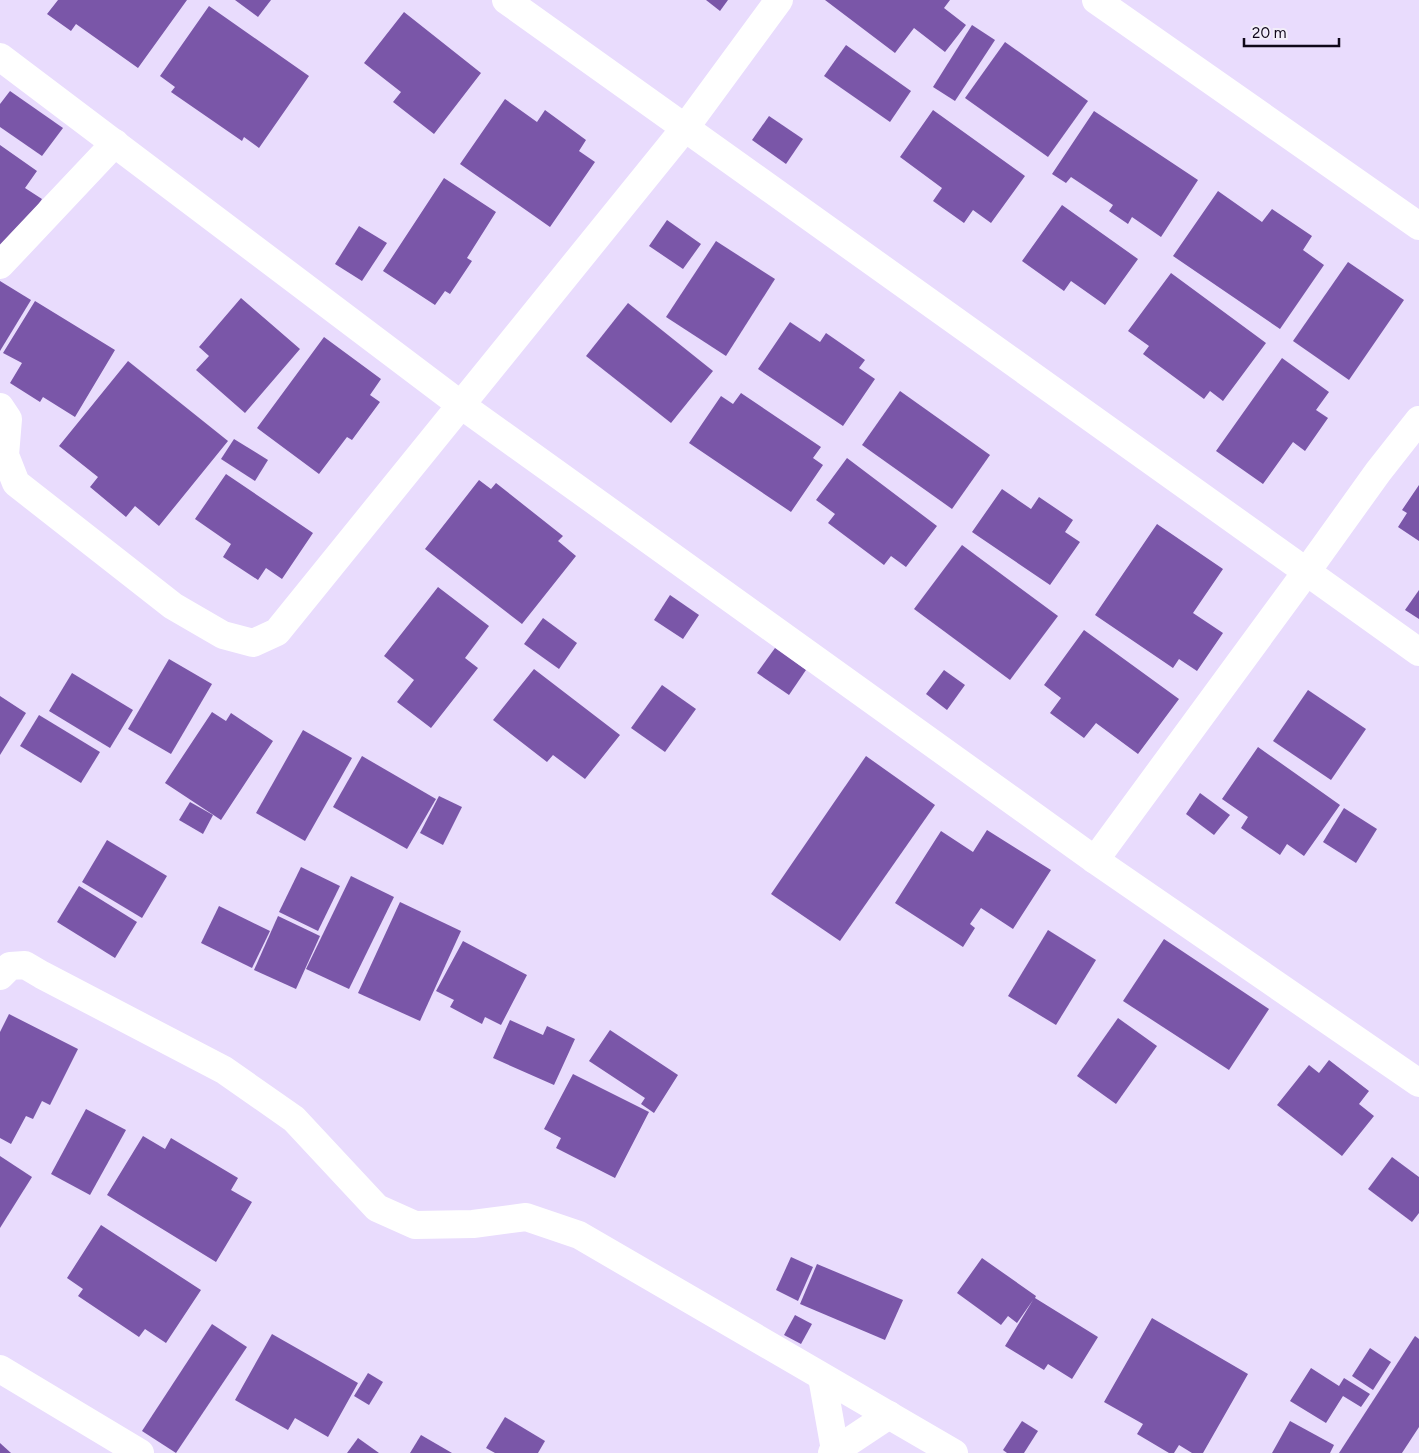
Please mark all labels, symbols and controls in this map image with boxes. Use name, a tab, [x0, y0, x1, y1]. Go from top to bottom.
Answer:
scale bar	[1244, 15, 1339, 47]
text: 20 m	[1252, 24, 1286, 42]

